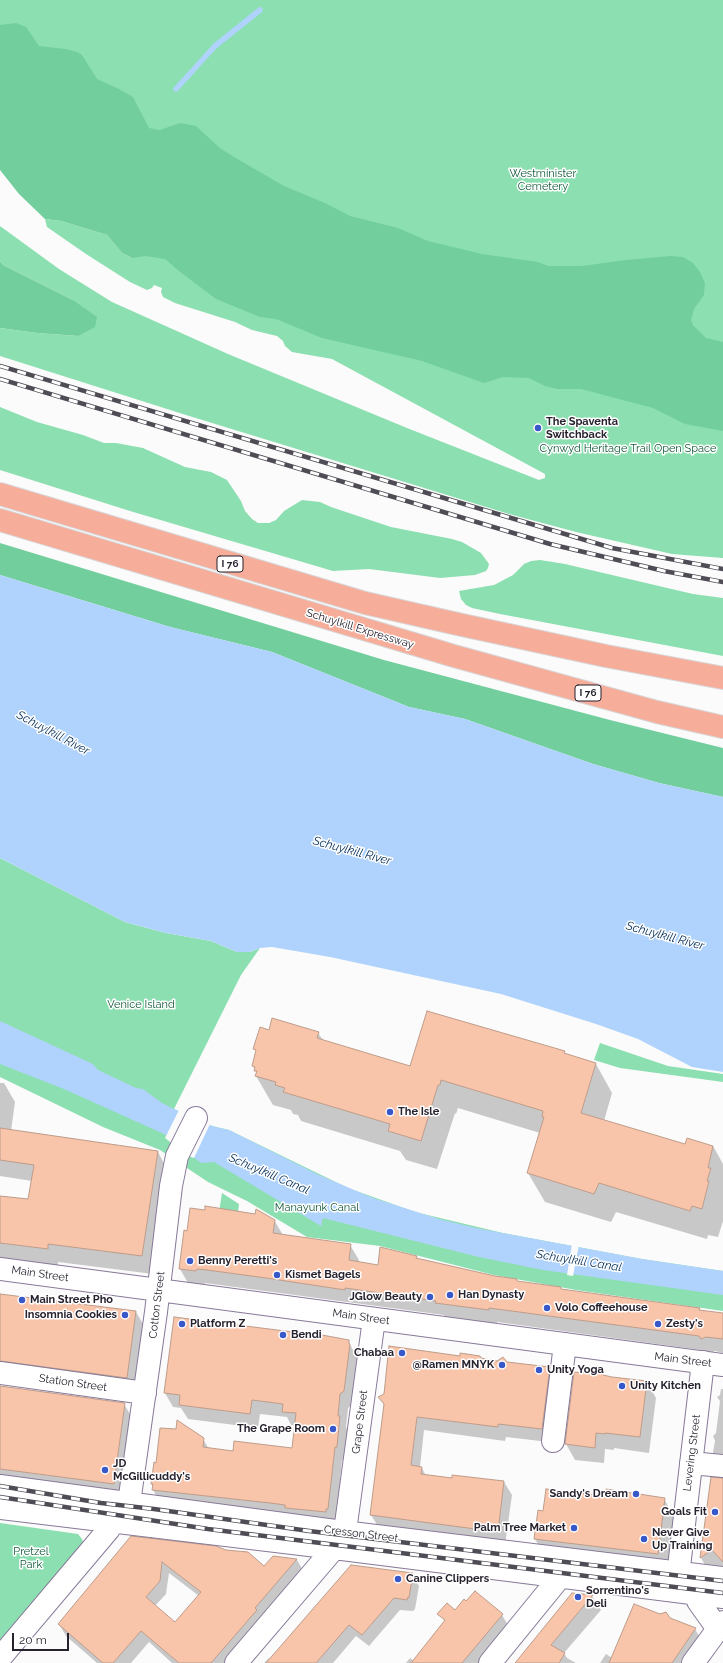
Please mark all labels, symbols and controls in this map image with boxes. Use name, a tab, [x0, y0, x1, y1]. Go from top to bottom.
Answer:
park label: Westminister Cemetery	[510, 167, 576, 193]
place label: The Spaventa Switchback	[546, 415, 618, 441]
marker: The Spaventa Switchback	[533, 423, 543, 433]
park label: Cynwyd Heritage Trail Open Space	[540, 442, 716, 456]
road number: I 76	[217, 556, 243, 572]
street label: Schuylkill Expressway	[305, 606, 415, 652]
road number: I 76	[575, 685, 601, 701]
water label: Schuylkill River	[14, 708, 92, 758]
water label: Schuylkill River	[311, 834, 393, 868]
water label: Schuylkill River	[624, 919, 706, 953]
park label: Venice Island	[107, 998, 175, 1012]
place label: The Isle	[398, 1105, 439, 1119]
marker: The Isle	[385, 1107, 395, 1117]
water label: Schuylkill Canal	[226, 1151, 312, 1197]
park label: Manayunk Canal	[275, 1201, 359, 1215]
water label: Schuylkill Canal	[535, 1247, 623, 1275]
place label: Benny Peretti's	[198, 1254, 277, 1268]
marker: Benny Peretti's	[185, 1256, 195, 1266]
street label: Main Street	[11, 1263, 69, 1285]
place label: Kismet Bagels	[285, 1268, 361, 1282]
marker: Kismet Bagels	[272, 1270, 282, 1280]
street label: Cotton Street	[146, 1271, 168, 1339]
place label: Han Dynasty	[458, 1288, 524, 1302]
place label: JGlow Beauty	[349, 1290, 422, 1304]
marker: Han Dynasty	[445, 1290, 455, 1300]
marker: JGlow Beauty	[425, 1292, 435, 1302]
place label: Main Street Pho	[30, 1293, 113, 1307]
marker: Main Street Pho	[17, 1295, 27, 1305]
place label: Volo Coffeehouse	[555, 1301, 648, 1315]
marker: Volo Coffeehouse	[542, 1303, 552, 1313]
street label: Main Street	[332, 1306, 390, 1328]
place label: Insomnia Cookies	[25, 1308, 117, 1322]
marker: Insomnia Cookies	[120, 1310, 130, 1320]
place label: Platform Z	[190, 1317, 246, 1331]
place label: Zesty's	[666, 1317, 703, 1331]
marker: Platform Z	[177, 1319, 187, 1329]
marker: Zesty's	[653, 1319, 663, 1329]
place label: Bendi	[291, 1328, 322, 1342]
marker: Bendi	[278, 1330, 288, 1340]
place label: Chabaa	[354, 1346, 394, 1360]
marker: Chabaa	[397, 1348, 407, 1358]
street label: Main Street	[654, 1350, 712, 1370]
place label: @Ramen MNYK	[413, 1358, 494, 1372]
marker: @Ramen MNYK	[497, 1360, 507, 1370]
place label: Unity Yoga	[547, 1363, 604, 1377]
marker: Unity Yoga	[534, 1365, 544, 1375]
street label: Station Street	[38, 1372, 108, 1394]
place label: Unity Kitchen	[630, 1379, 701, 1393]
marker: Unity Kitchen	[617, 1381, 627, 1391]
street label: Grape Street	[350, 1389, 370, 1455]
street label: Levering Street	[681, 1414, 703, 1492]
place label: The Grape Room	[237, 1422, 325, 1436]
marker: The Grape Room	[328, 1424, 338, 1434]
place label: JD McGillicuddy's	[113, 1457, 190, 1483]
marker: JD McGillicuddy's	[100, 1465, 110, 1475]
place label: Sandy's Dream	[549, 1487, 628, 1501]
marker: Sandy's Dream	[631, 1489, 641, 1499]
place label: Goals Fit	[661, 1505, 707, 1519]
marker: Goals Fit	[710, 1507, 720, 1517]
place label: Palm Tree Market	[474, 1521, 566, 1535]
street label: Cresson Street	[323, 1523, 399, 1545]
marker: Palm Tree Market	[569, 1523, 579, 1533]
place label: Never Give Up Training	[652, 1526, 712, 1552]
marker: Never Give Up Training	[639, 1534, 649, 1544]
park label: Pretzel Park	[13, 1545, 49, 1571]
place label: Canine Clippers	[406, 1572, 489, 1586]
marker: Canine Clippers	[393, 1574, 403, 1584]
place label: Sorrentino's Deli	[586, 1584, 649, 1610]
marker: Sorrentino's Deli	[573, 1592, 583, 1602]
scale bar	[14, 1625, 71, 1651]
text: 20 m	[19, 1633, 47, 1647]

